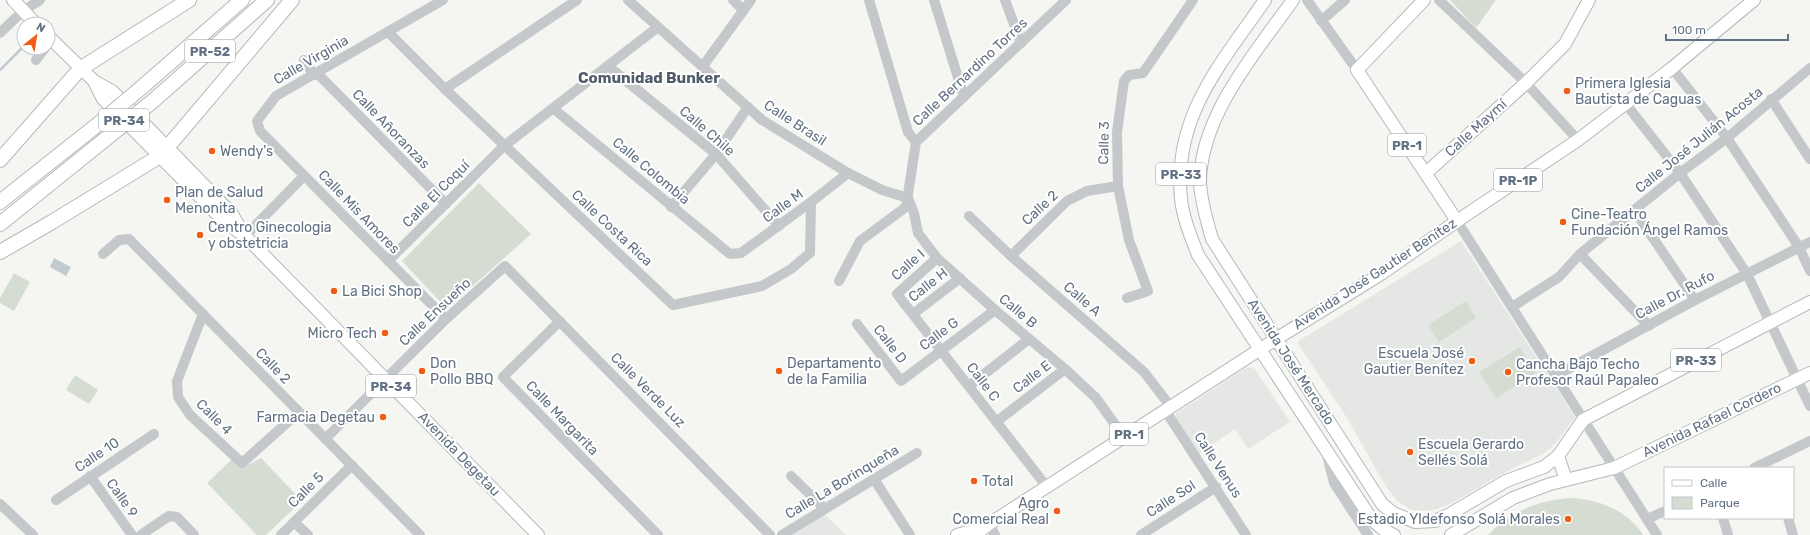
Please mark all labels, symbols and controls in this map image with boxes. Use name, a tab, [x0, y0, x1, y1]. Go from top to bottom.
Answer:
street label: Calle Bernardino Torres	[909, 14, 1031, 130]
north arrow	[16, 16, 56, 56]
scale bar	[1666, 16, 1788, 42]
text: N	[34, 20, 47, 35]
text: 100 m	[1672, 23, 1706, 37]
street label: Calle Virginia	[270, 32, 352, 88]
road number: PR-52	[185, 40, 235, 62]
district label: Comunidad Bunker	[578, 69, 720, 87]
place label: Primera Iglesia Bautista de Caguas	[1575, 75, 1701, 108]
street label: Calle José Julián Acosta	[1632, 83, 1766, 197]
street label: Calle Añoranzas	[349, 86, 433, 172]
marker: Primera Iglesia Bautista de Caguas	[1562, 86, 1572, 96]
street label: Calle Maymí	[1442, 95, 1511, 160]
street label: Calle Brasil	[760, 96, 830, 150]
street label: Calle Chile	[676, 102, 738, 160]
road number: PR-34	[99, 109, 149, 131]
street label: Calle 3	[1095, 121, 1113, 165]
street label: Calle Colombia	[609, 134, 693, 208]
road number: PR-1	[1388, 134, 1426, 156]
place label: Wendy's	[220, 143, 273, 160]
marker: Wendy's	[207, 146, 217, 156]
street label: Calle El Coquí	[399, 156, 474, 231]
road number: PR-33	[1156, 163, 1206, 185]
street label: Calle Mis Amores	[315, 167, 403, 257]
road number: PR-1P	[1494, 169, 1542, 191]
place label: Plan de Salud Menonita	[175, 184, 263, 217]
street label: Calle Costa Rica	[568, 186, 656, 270]
street label: Calle M	[759, 186, 807, 226]
street label: Calle 2	[1018, 187, 1062, 229]
marker: Plan de Salud Menonita	[162, 195, 172, 205]
place label: Cine-Teatro Fundación Ángel Ramos	[1571, 206, 1728, 239]
street label: Avenida José Gautier Benítez	[1290, 215, 1460, 333]
marker: Cine-Teatro Fundación Ángel Ramos	[1558, 217, 1568, 227]
place label: Centro Ginecologia y obstetricia	[208, 219, 332, 252]
marker: Centro Ginecologia y obstetricia	[195, 230, 205, 240]
street label: Calle I	[888, 246, 928, 284]
street label: Calle H	[905, 264, 951, 306]
street label: Calle Dr. Rufo	[1633, 267, 1717, 323]
street label: Calle Ensueño	[396, 274, 474, 350]
street label: Calle A	[1060, 278, 1105, 320]
place label: La Bici Shop	[342, 283, 422, 300]
marker: La Bici Shop	[329, 286, 339, 296]
street label: Calle B	[995, 290, 1041, 332]
street label: Avenida José Mercado	[1244, 296, 1338, 428]
street label: Calle G	[916, 314, 962, 354]
street label: Calle D	[870, 321, 910, 367]
place label: Micro Tech	[308, 325, 377, 342]
marker: Micro Tech	[380, 328, 390, 338]
street label: Calle 2	[252, 345, 294, 387]
place label: Escuela José Gautier Benítez	[1364, 345, 1464, 378]
street label: Calle Verde Luz	[607, 349, 689, 431]
road number: PR-33	[1671, 349, 1721, 371]
place label: Don Pollo BBQ	[430, 355, 493, 388]
place label: Departamento de la Familia	[787, 355, 881, 388]
marker: Escuela José Gautier Benítez	[1467, 356, 1477, 366]
place label: Cancha Bajo Techo Profesor Raúl Papaleo	[1516, 356, 1659, 389]
street label: Calle E	[1009, 357, 1055, 397]
street label: Calle C	[963, 359, 1003, 405]
marker: Don Pollo BBQ	[417, 366, 427, 376]
marker: Departamento de la Familia	[774, 366, 784, 376]
marker: Cancha Bajo Techo Profesor Raúl Papaleo	[1503, 367, 1513, 377]
road number: PR-34	[366, 375, 416, 397]
street label: Calle Margarita	[522, 377, 602, 459]
street label: Avenida Rafael Cordero	[1640, 379, 1784, 461]
street label: Calle 4	[192, 395, 236, 439]
street label: Avenida Degetau	[414, 408, 504, 500]
place label: Farmacia Degetau	[256, 409, 375, 426]
marker: Farmacia Degetau	[378, 412, 388, 422]
road number: PR-1	[1110, 423, 1148, 445]
street label: Calle Venus	[1190, 429, 1246, 501]
street label: Calle 10	[72, 434, 123, 476]
place label: Escuela Gerardo Sellés Solá	[1418, 436, 1524, 469]
street label: Calle La Borinqueña	[782, 441, 902, 523]
marker: Escuela Gerardo Sellés Solá	[1405, 447, 1415, 457]
legend	[1664, 467, 1794, 519]
street label: Calle 5	[285, 469, 327, 511]
place label: Total	[982, 473, 1013, 490]
street label: Calle 9	[103, 475, 141, 521]
marker: Total	[969, 476, 979, 486]
text: Calle	[1700, 476, 1727, 490]
street label: Calle Sol	[1143, 477, 1199, 521]
place label: Agro Comercial Real	[952, 495, 1049, 528]
text: Parque	[1700, 496, 1740, 510]
marker: Agro Comercial Real	[1052, 506, 1062, 516]
place label: Estadio Yldefonso Solá Morales	[1358, 511, 1560, 528]
marker: Estadio Yldefonso Solá Morales	[1563, 514, 1573, 524]

